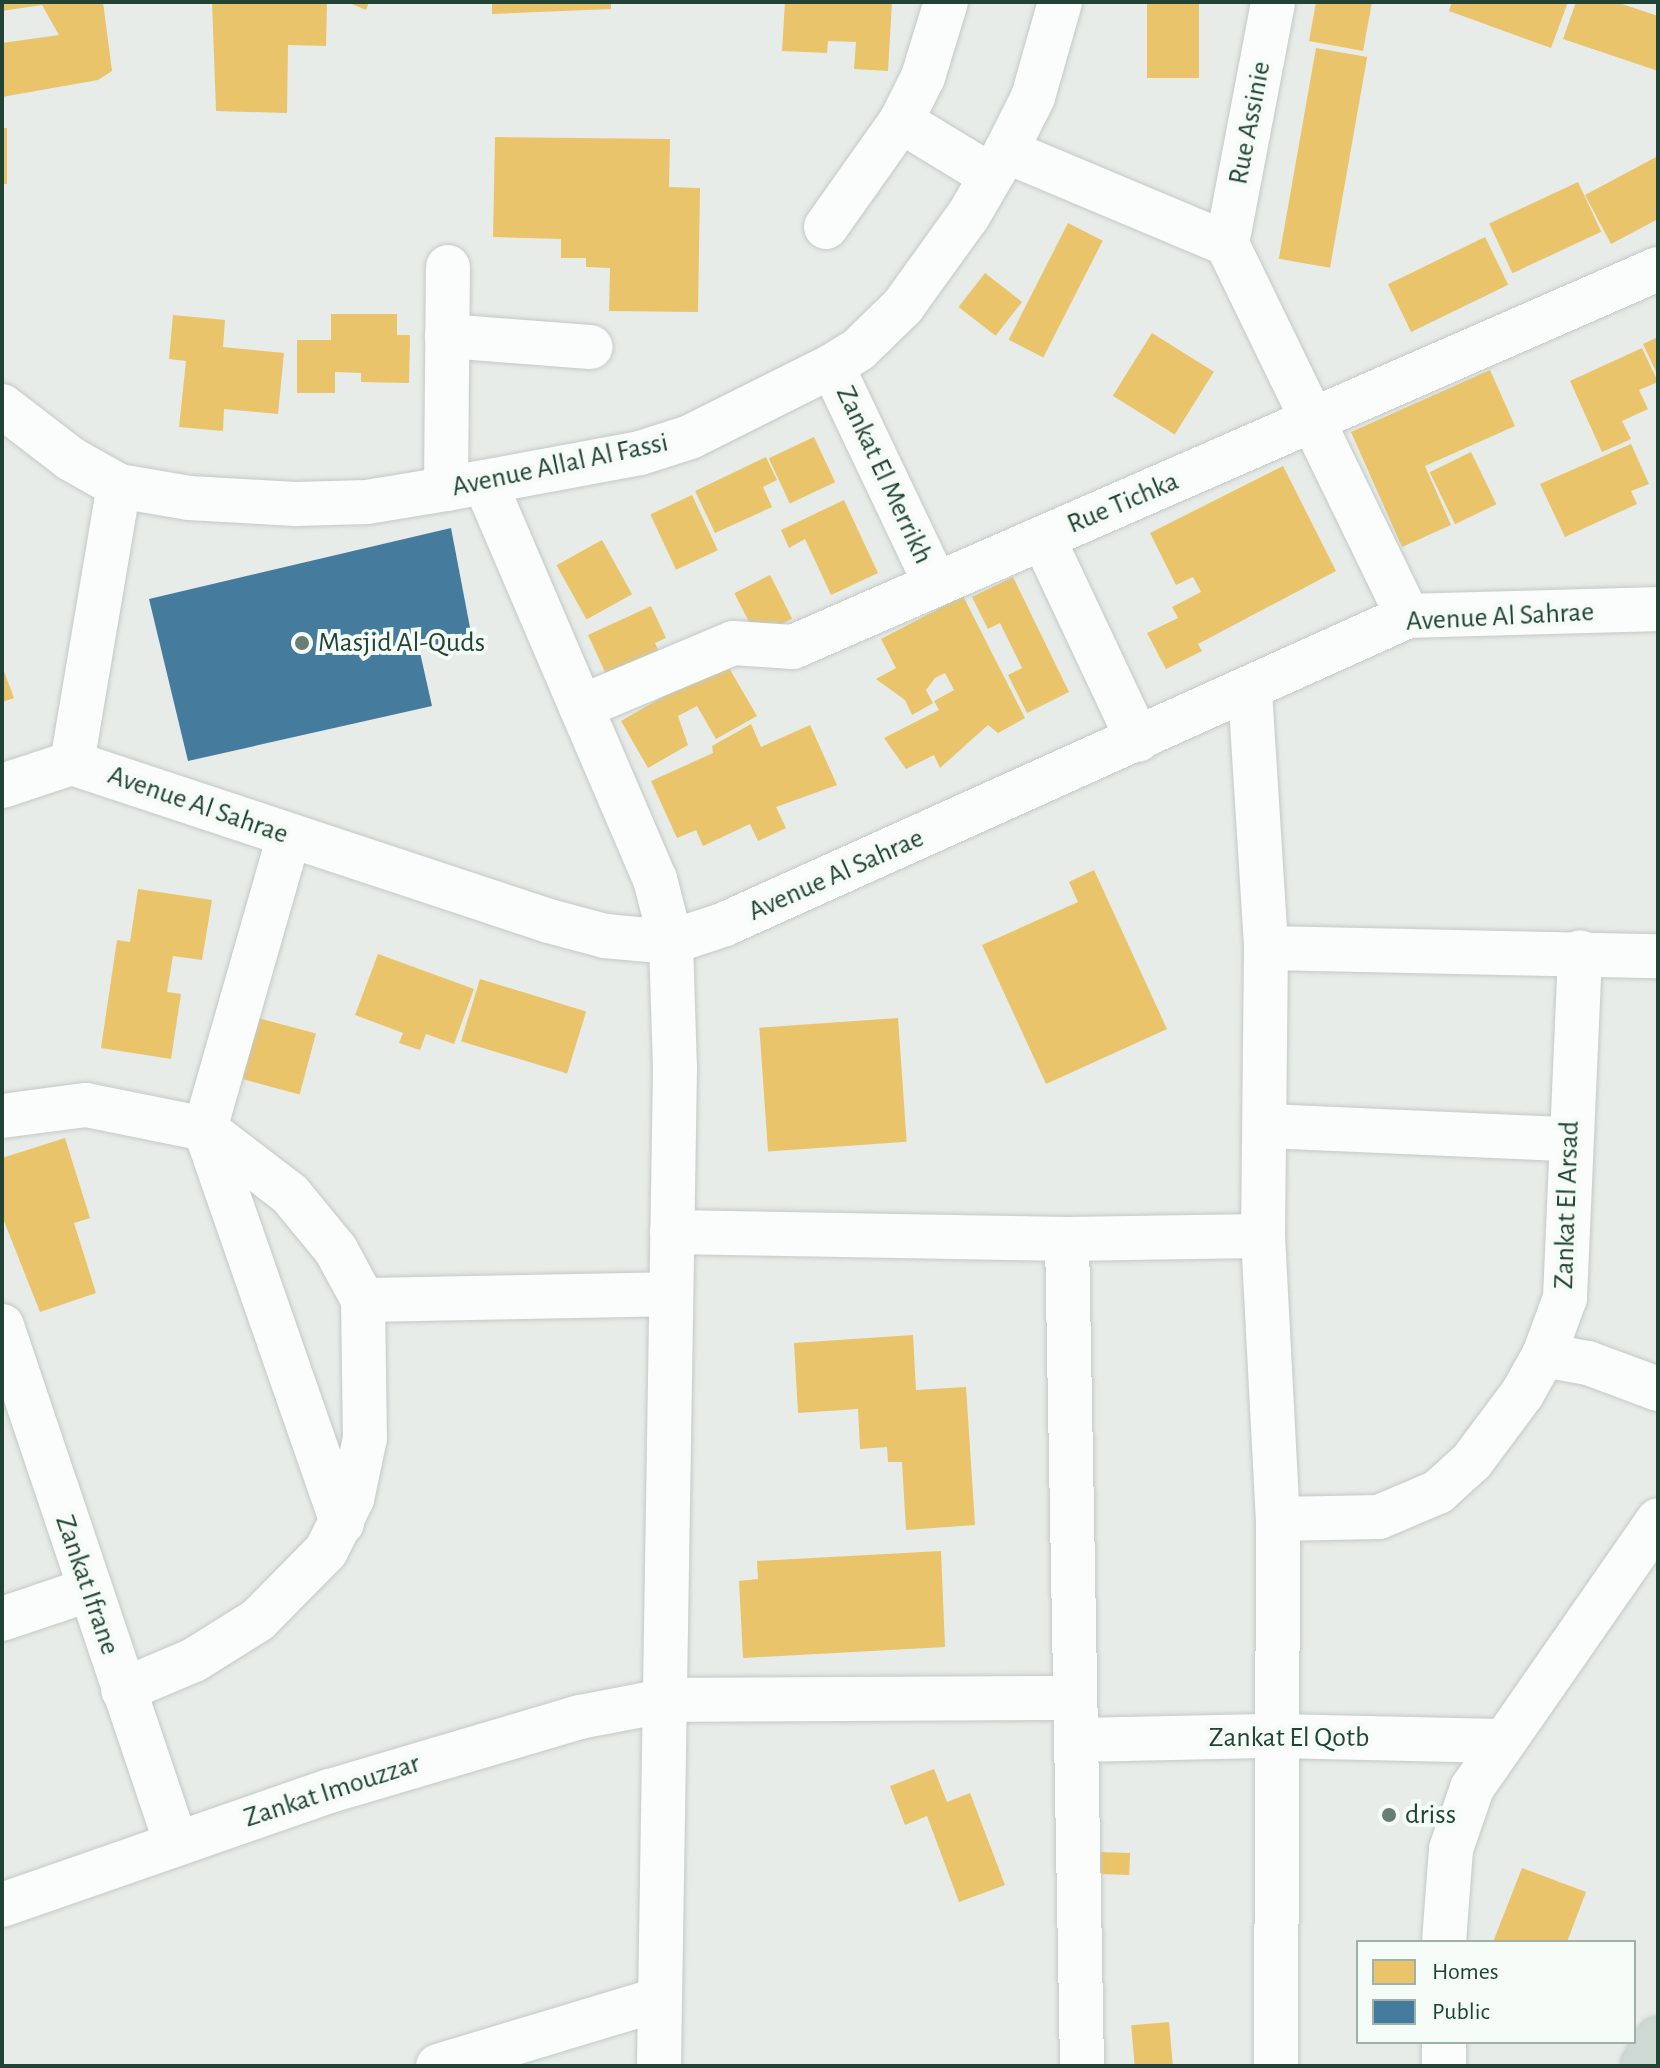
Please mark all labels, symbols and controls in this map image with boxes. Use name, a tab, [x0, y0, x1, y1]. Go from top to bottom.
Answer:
street label: Rue Assinie	[1222, 59, 1278, 187]
street label: Zankat El Merrikh	[828, 381, 940, 569]
street label: Avenue Allal Al Fassi	[449, 426, 671, 504]
street label: Rue Tichka	[1062, 465, 1184, 541]
street label: Avenue Al Sahrae	[1405, 595, 1595, 639]
place label: Masjid Al-Quds	[318, 626, 485, 660]
marker: Masjid Al-Quds	[293, 634, 311, 652]
street label: Avenue Al Sahrae	[103, 758, 293, 852]
street label: Avenue Al Sahrae	[743, 821, 929, 929]
street label: Zankat El Arsad	[1547, 1120, 1587, 1290]
street label: Zankat Ifrane	[47, 1511, 127, 1659]
street label: Zankat El Qotb	[1209, 1721, 1369, 1755]
street label: Zankat Imouzzar	[240, 1747, 424, 1835]
place label: driss	[1405, 1798, 1456, 1832]
marker: driss	[1380, 1806, 1398, 1824]
legend	[1356, 1940, 1636, 2044]
text: Homes	[1432, 1960, 1499, 1984]
text: Public	[1432, 2000, 1490, 2024]

